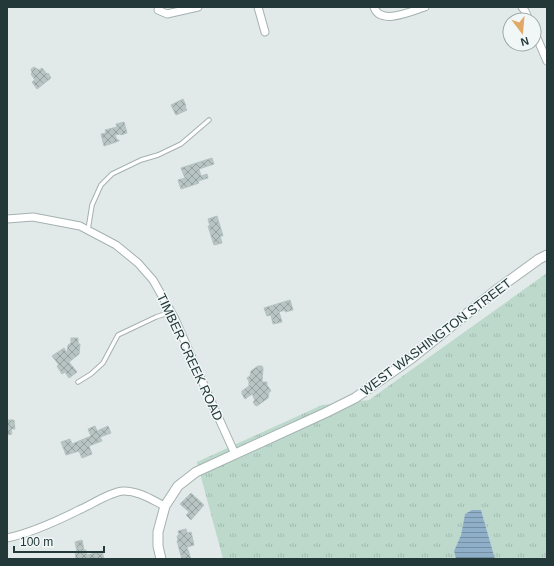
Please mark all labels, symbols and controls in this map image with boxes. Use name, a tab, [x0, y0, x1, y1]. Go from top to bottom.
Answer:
north arrow	[502, 12, 542, 52]
text: N	[519, 35, 530, 48]
street label: WEST WASHINGTON STREET	[358, 275, 514, 399]
street label: TIMBER CREEK ROAD	[154, 291, 226, 423]
scale bar	[14, 528, 104, 554]
text: 100 m	[20, 535, 53, 549]

